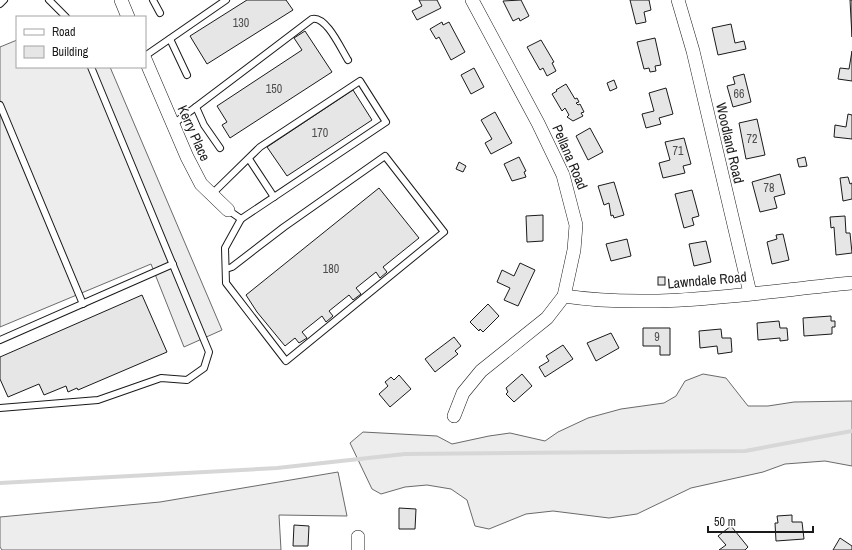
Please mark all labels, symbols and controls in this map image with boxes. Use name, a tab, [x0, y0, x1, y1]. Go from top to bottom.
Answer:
house number: 130	[233, 15, 249, 31]
legend	[16, 16, 146, 68]
text: Road	[52, 24, 76, 40]
text: Building	[52, 44, 89, 60]
house number: 150	[266, 81, 282, 97]
house number: 66	[734, 86, 744, 102]
street label: Woodland Road	[712, 101, 748, 185]
street label: Kerry Place	[174, 102, 214, 164]
street label: Pellana Road	[548, 122, 592, 192]
house number: 170	[312, 125, 328, 141]
house number: 72	[747, 131, 757, 147]
house number: 71	[673, 143, 684, 159]
house number: 78	[764, 180, 774, 196]
house number: 180	[323, 261, 339, 277]
street label: Lawndale Road	[666, 268, 748, 292]
house number: 9	[654, 329, 660, 345]
scale bar	[708, 508, 813, 534]
text: 50 m	[714, 514, 736, 530]

